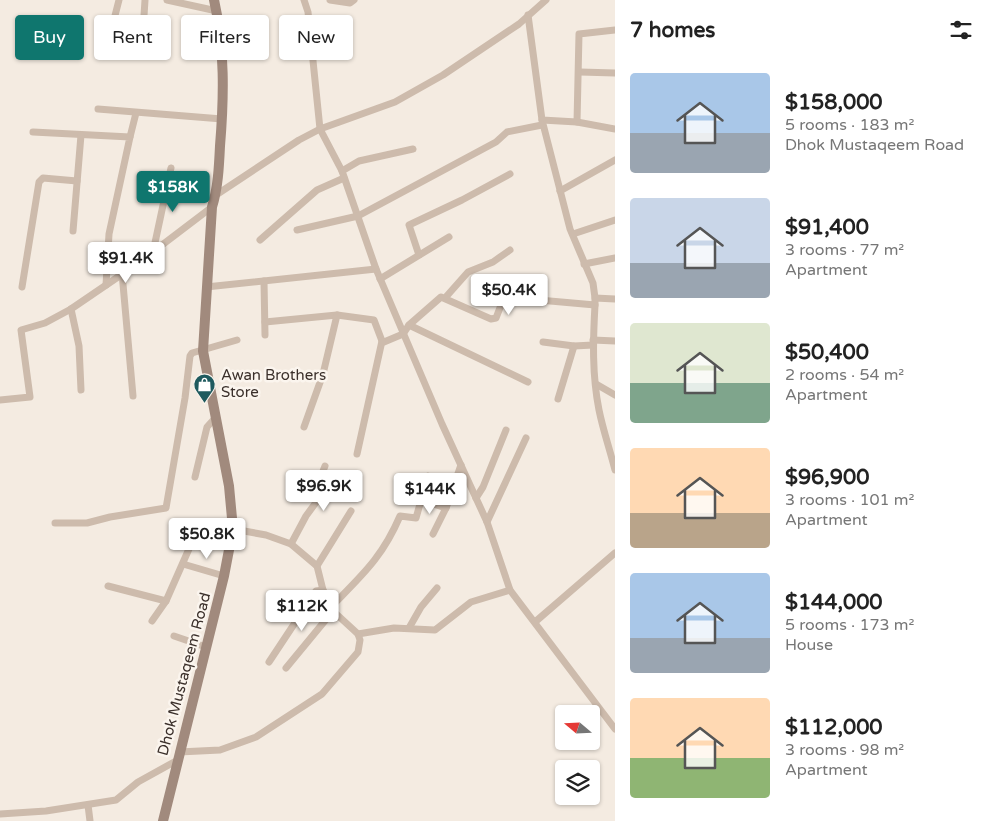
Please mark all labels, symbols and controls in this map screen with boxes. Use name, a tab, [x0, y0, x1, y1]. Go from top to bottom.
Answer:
chip: Buy	[15, 15, 84, 60]
chip: Rent	[94, 15, 171, 60]
chip: Filters	[181, 15, 269, 60]
chip: New	[279, 15, 353, 60]
icon: filters	[947, 16, 975, 44]
text: 7 homes	[630, 18, 715, 43]
text: $158,000	[785, 90, 883, 115]
icon: home	[670, 93, 730, 153]
text: 5 rooms · 183 m²	[785, 115, 914, 135]
text: Dhok Mustaqeem Road	[785, 135, 964, 155]
pin: $158K	[138, 170, 208, 213]
text: $158K	[148, 177, 198, 197]
text: $91,400	[785, 215, 869, 240]
icon: home	[670, 218, 730, 278]
text: 3 rooms · 77 m²	[785, 240, 904, 260]
pin: $91.4K	[85, 242, 167, 284]
text: $91.4K	[99, 248, 153, 268]
text: Apartment	[785, 260, 868, 280]
pin: $50.4K	[468, 274, 550, 316]
text: $50.4K	[482, 280, 536, 300]
text: $50,400	[785, 340, 869, 365]
icon: home	[670, 343, 730, 403]
text: 2 rooms · 54 m²	[785, 365, 904, 385]
place label: Awan Brothers Store	[221, 366, 326, 401]
shop icon: Awan Brothers Store	[193, 372, 217, 403]
text: Apartment	[785, 385, 868, 405]
text: $96,900	[785, 465, 869, 490]
icon: home	[670, 468, 730, 528]
pin: $96.9K	[283, 470, 365, 512]
pin: $144K	[395, 472, 465, 515]
text: $96.9K	[297, 476, 351, 496]
text: $144K	[405, 479, 455, 499]
text: 3 rooms · 101 m²	[785, 490, 914, 510]
text: Apartment	[785, 510, 868, 530]
pin: $50.8K	[166, 518, 248, 560]
text: $50.8K	[180, 524, 234, 544]
pin: $112K	[267, 590, 337, 632]
text: $144,000	[785, 590, 883, 615]
street label: Dhok Mustaqeem Road	[154, 591, 214, 757]
icon: home	[670, 593, 730, 653]
text: $112K	[277, 596, 327, 616]
text: 5 rooms · 173 m²	[785, 615, 914, 635]
text: House	[785, 635, 833, 655]
north arrow	[555, 705, 600, 750]
map controls	[555, 705, 600, 805]
text: $112,000	[785, 715, 883, 740]
icon: home	[670, 718, 730, 778]
text: 3 rooms · 98 m²	[785, 740, 904, 760]
button: layers	[555, 760, 600, 805]
text: Apartment	[785, 760, 868, 780]

